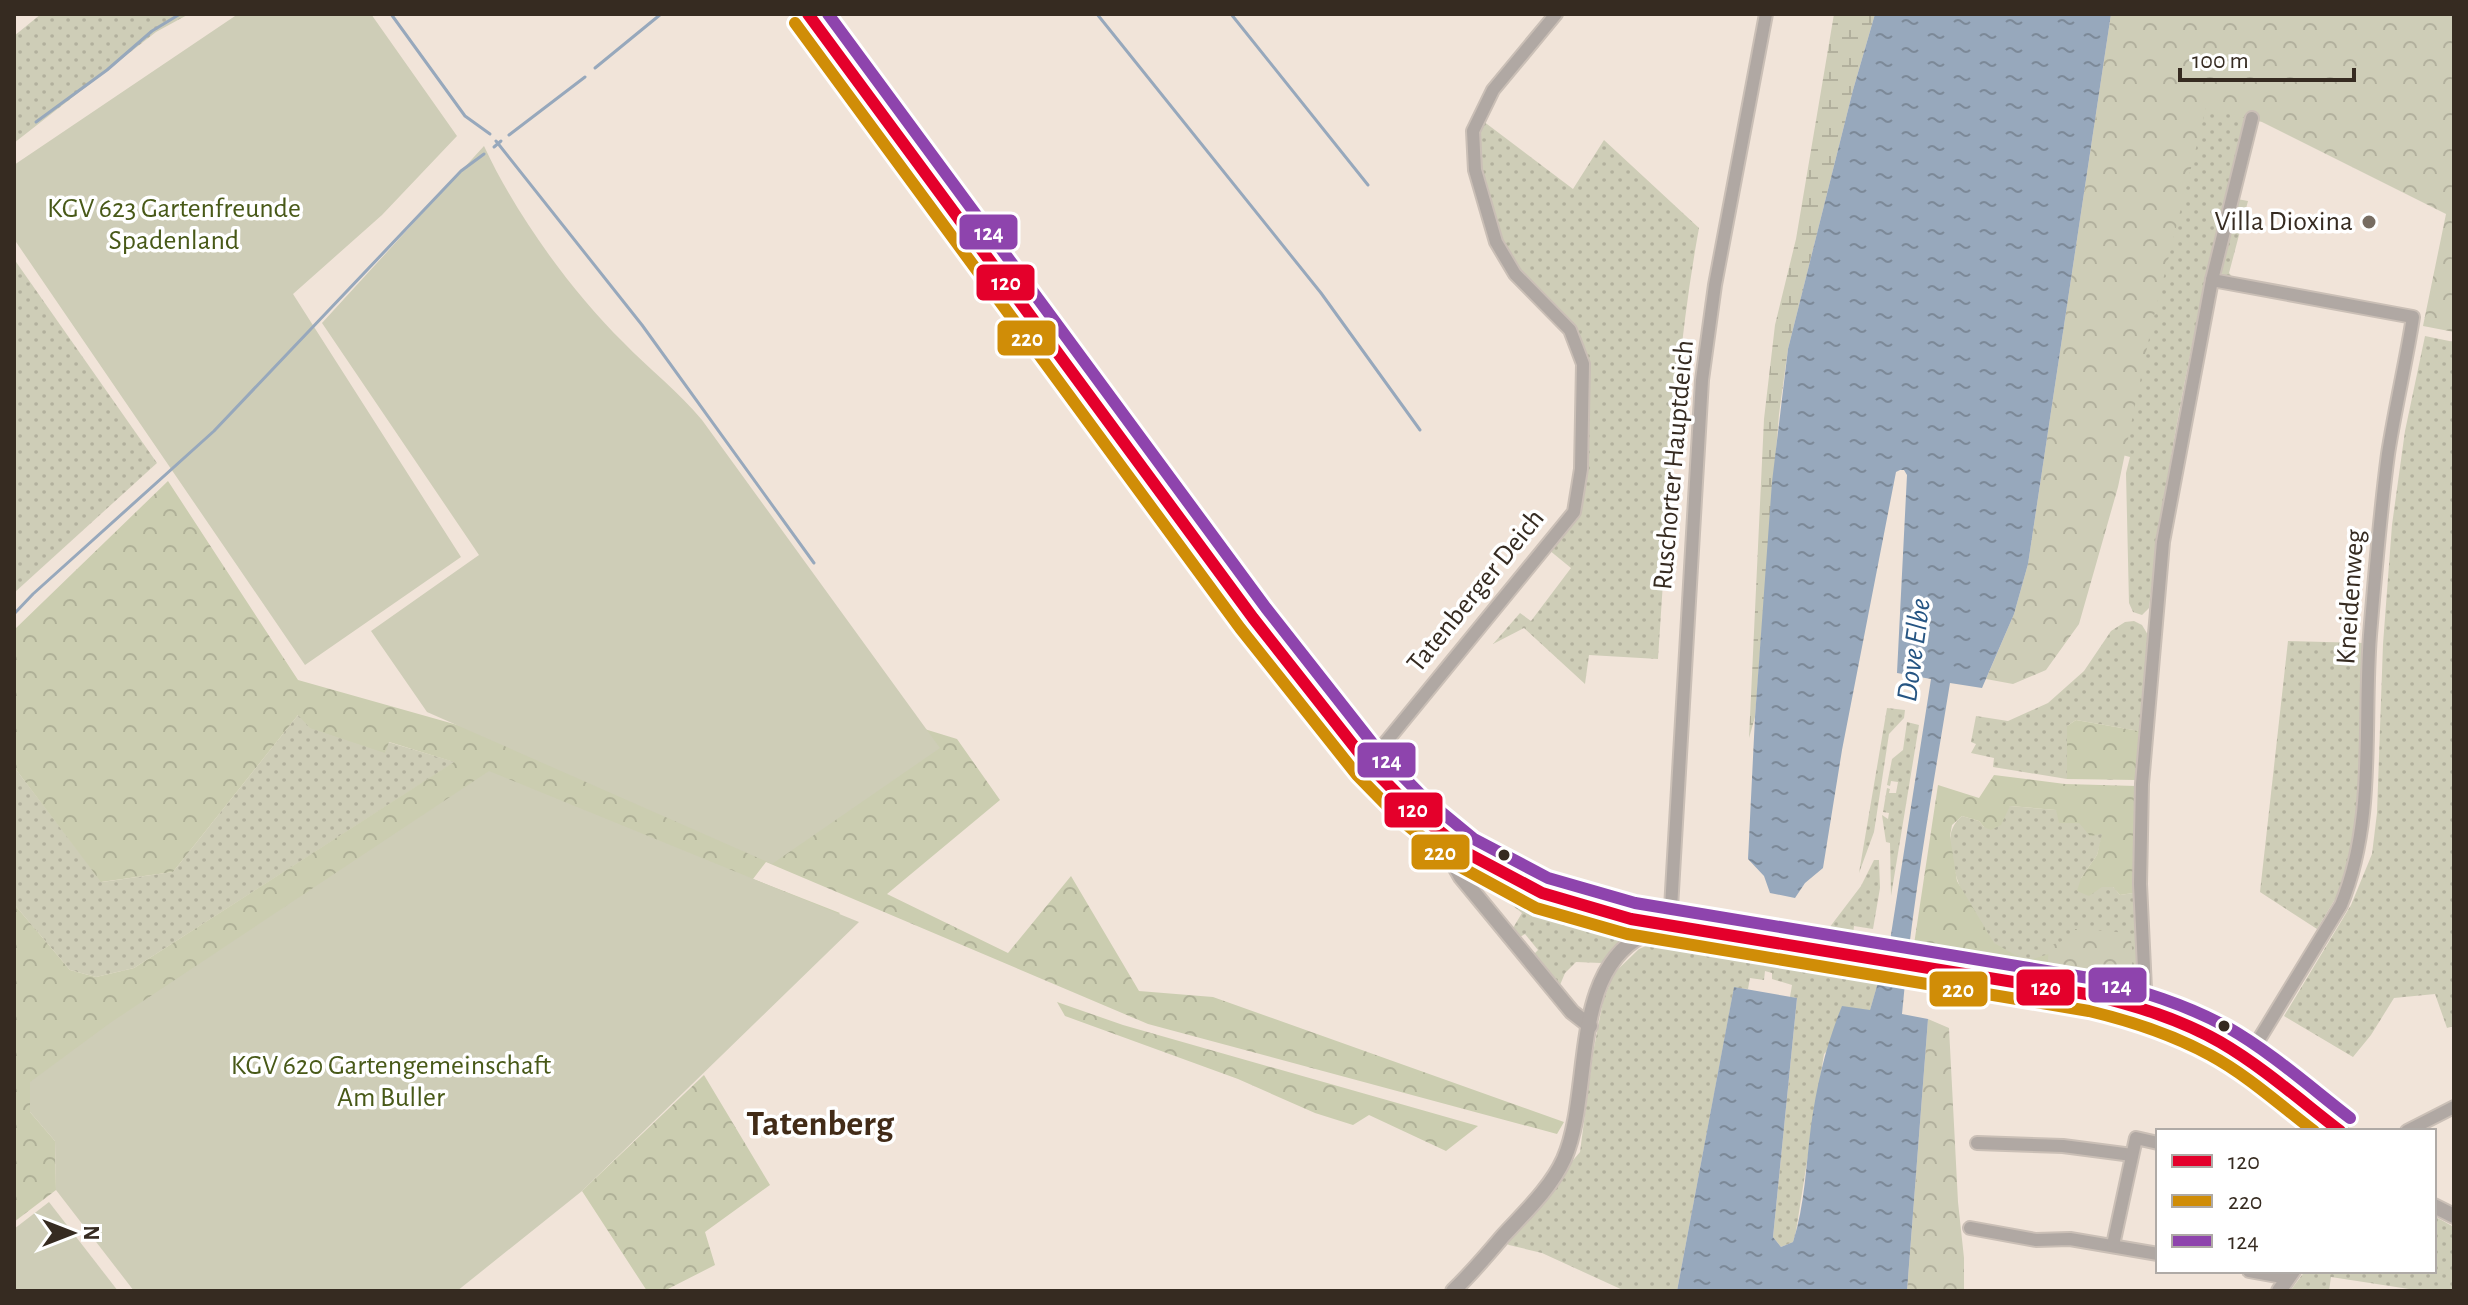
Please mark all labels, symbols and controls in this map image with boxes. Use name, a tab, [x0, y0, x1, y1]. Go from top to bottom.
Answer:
scale bar	[2180, 32, 2354, 82]
text: 100 m	[2192, 49, 2249, 73]
park label: KGV 623 Gartenfreunde Spadenland	[47, 195, 301, 255]
place label: Villa Dioxina	[2215, 208, 2353, 236]
line badge: 124	[958, 213, 1019, 251]
marker: Villa Dioxina	[2360, 213, 2378, 231]
text: 124	[974, 222, 1004, 244]
line badge: 120	[975, 263, 1036, 302]
text: 120	[991, 272, 1021, 294]
line badge: 220	[996, 319, 1057, 357]
text: 220	[1011, 328, 1043, 350]
street label: Ruschorter Hauptdeich	[1649, 339, 1699, 591]
street label: Tatenberger Deich	[1402, 504, 1550, 678]
street label: Kneidenweg	[2332, 528, 2370, 665]
water label: Dove Elbe	[1892, 597, 1936, 703]
line badge: 124	[1356, 741, 1417, 779]
text: 124	[1372, 750, 1402, 772]
line badge: 120	[1383, 791, 1444, 829]
text: 120	[1398, 799, 1428, 821]
line badge: 220	[1410, 833, 1471, 871]
text: 220	[1424, 842, 1456, 864]
unlabelled marker	[1496, 847, 1512, 863]
line badge: 124	[2087, 966, 2148, 1004]
line badge: 120	[2015, 968, 2076, 1007]
line badge: 220	[1928, 970, 1989, 1008]
text: 124	[2102, 975, 2132, 997]
text: 120	[2031, 977, 2061, 999]
text: 220	[1942, 979, 1974, 1001]
unlabelled marker	[2216, 1018, 2232, 1034]
park label: KGV 620 Gartengemeinschaft Am Buller	[231, 1052, 551, 1112]
district label: Tatenberg	[746, 1106, 895, 1142]
legend	[2156, 1129, 2436, 1273]
text: 120	[2228, 1150, 2260, 1174]
text: 220	[2228, 1190, 2263, 1214]
north arrow	[32, 1193, 112, 1273]
text: N	[80, 1225, 102, 1241]
text: 124	[2228, 1230, 2259, 1254]

